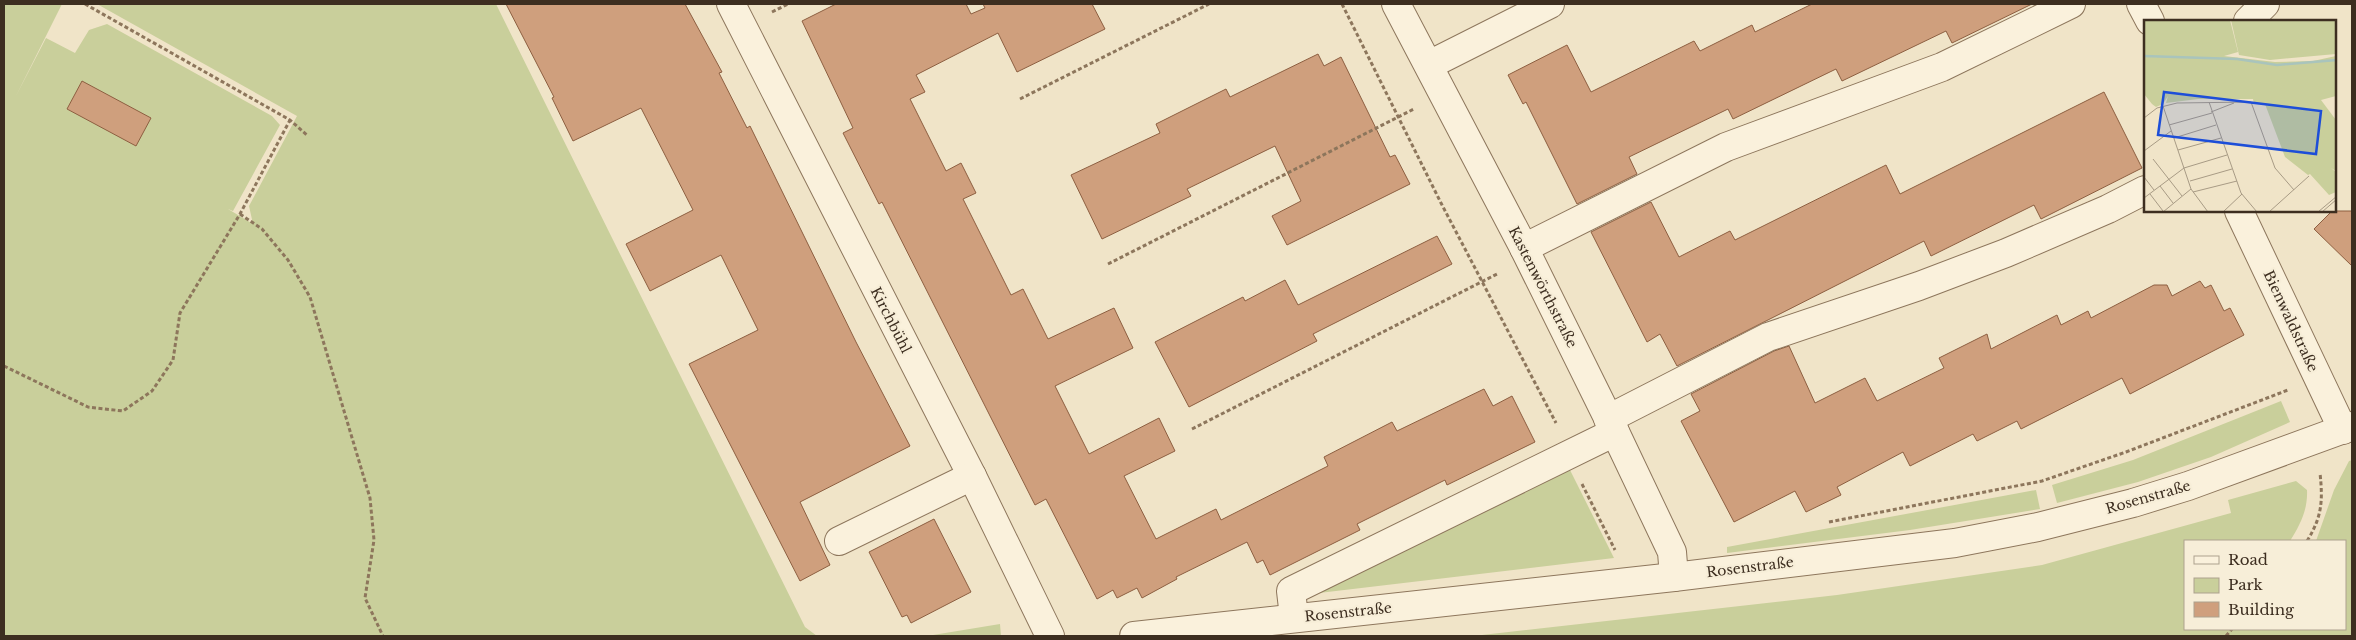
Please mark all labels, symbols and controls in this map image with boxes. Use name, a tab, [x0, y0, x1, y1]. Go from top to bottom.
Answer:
inset map	[2144, 20, 2336, 212]
street label: Kastenwörthstraße	[1505, 223, 1581, 351]
street label: Bienwaldstraße	[2260, 267, 2322, 375]
street label: Kirchbühl	[867, 284, 916, 357]
street label: Rosenstraße	[2103, 476, 2193, 518]
legend	[2184, 540, 2346, 630]
text: Road	[2228, 550, 2268, 569]
street label: Rosenstraße	[1705, 553, 1795, 581]
text: Park	[2228, 575, 2264, 594]
street label: Rosenstraße	[1303, 598, 1393, 626]
text: Building	[2228, 600, 2295, 619]

